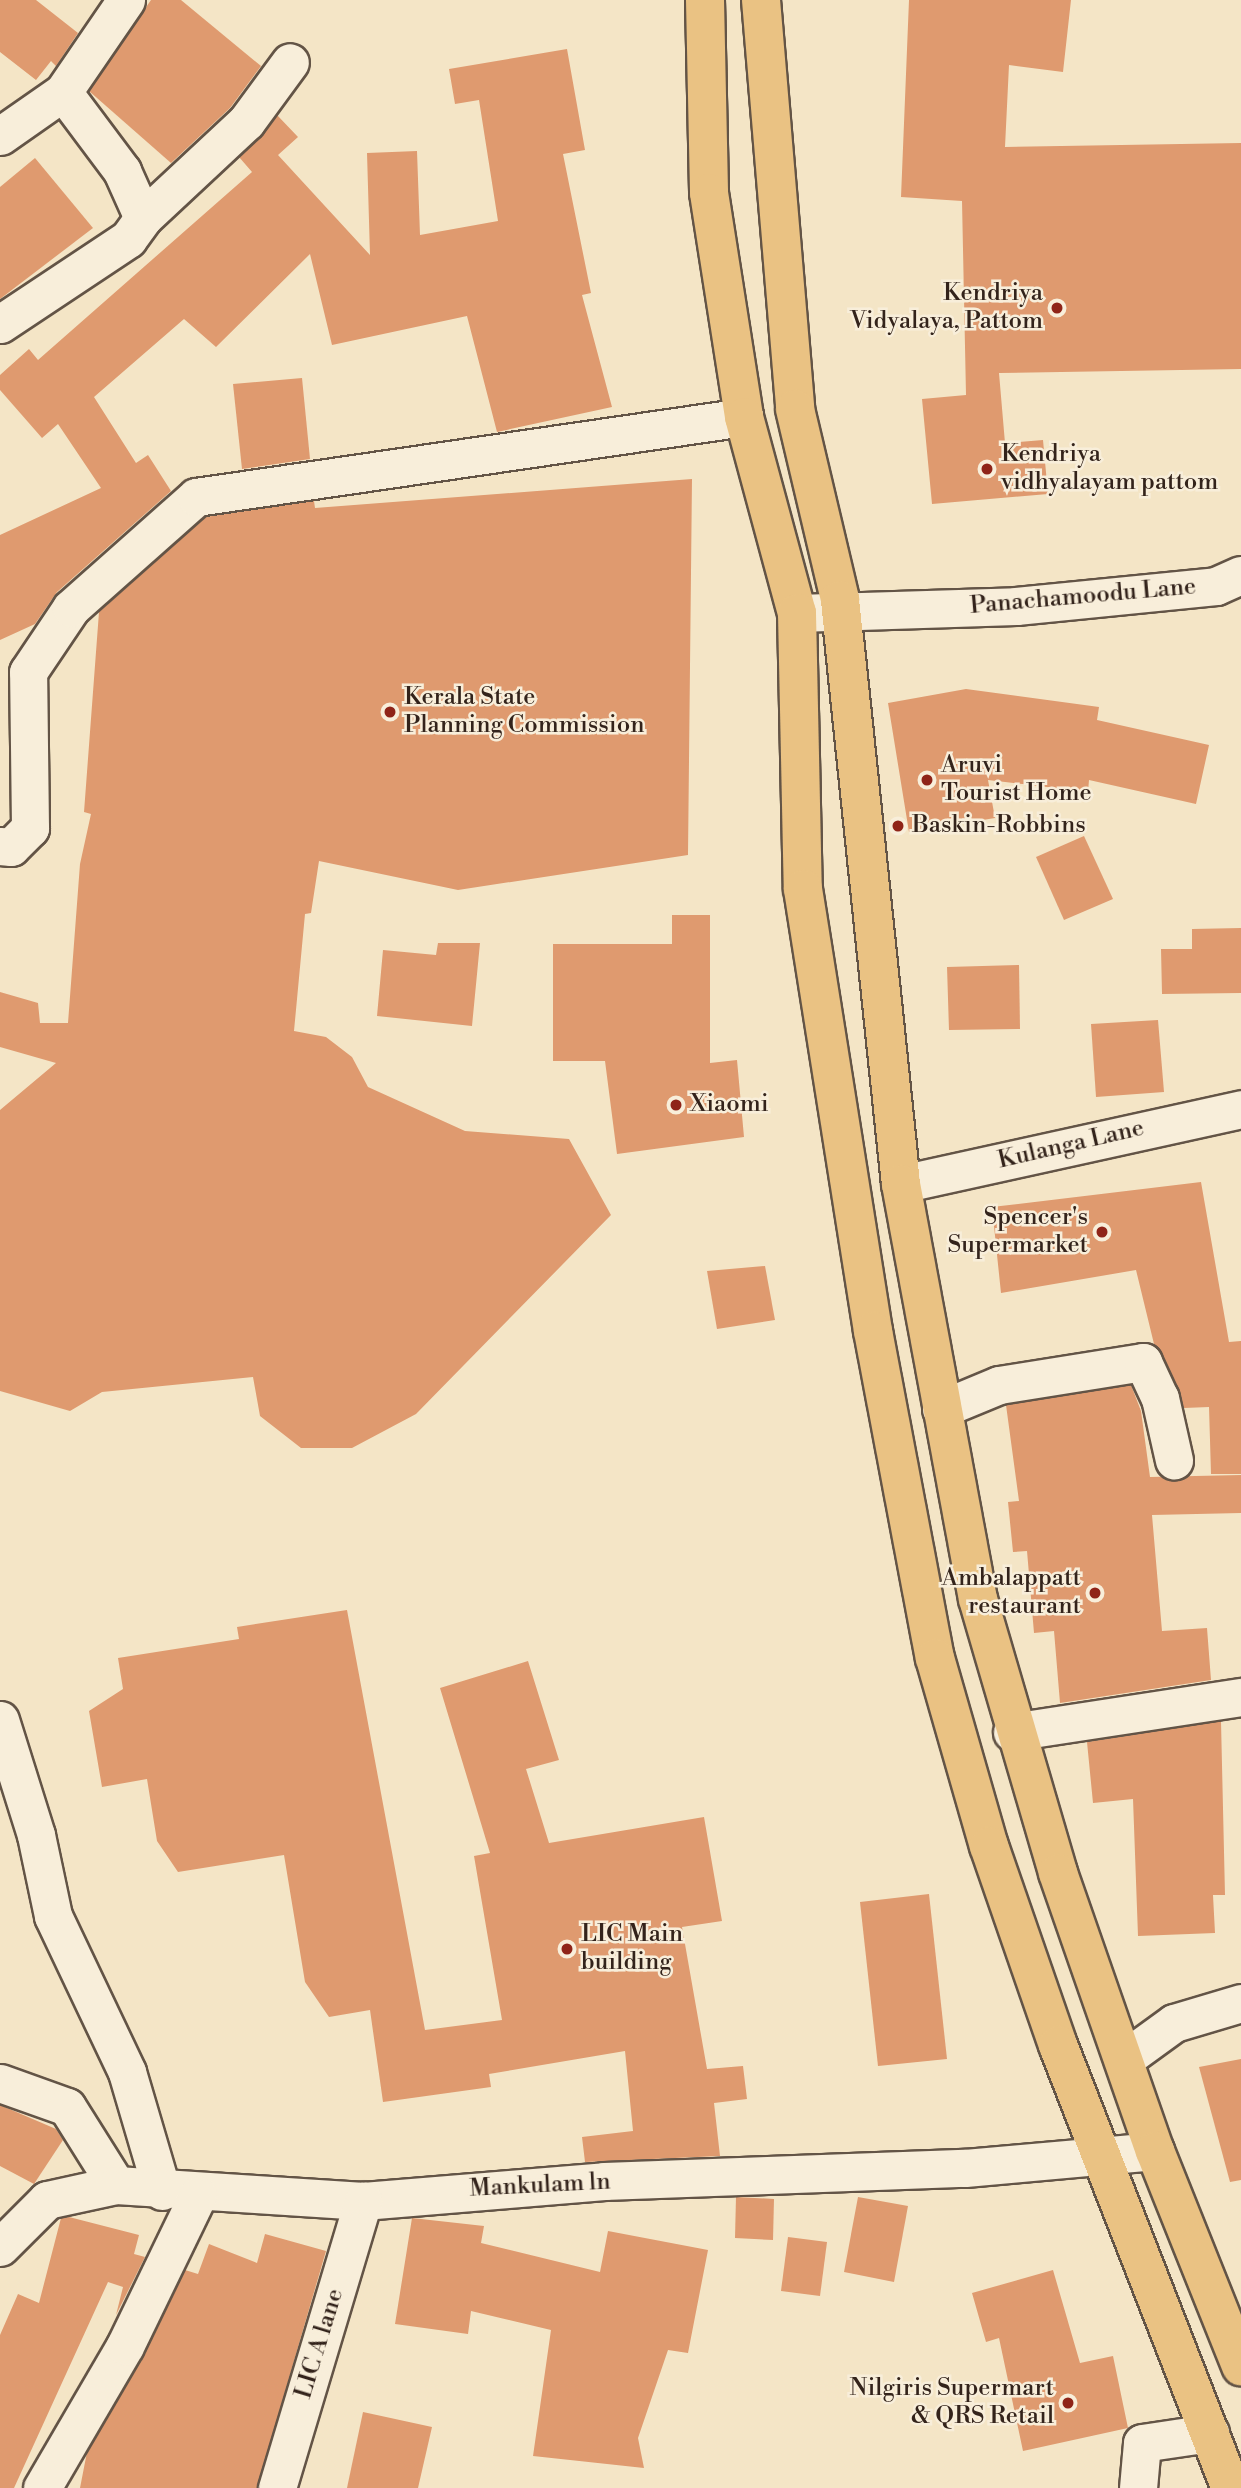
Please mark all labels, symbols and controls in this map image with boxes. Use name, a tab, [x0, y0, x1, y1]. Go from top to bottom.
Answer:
place label: Kendriya Vidyalaya, Pattom	[850, 280, 1043, 336]
marker: Kendriya Vidyalaya, Pattom	[1049, 300, 1065, 316]
place label: Kendriya vidhyalayam pattom	[1001, 441, 1218, 497]
marker: Kendriya vidhyalayam pattom	[979, 461, 995, 477]
street label: Panachamoodu Lane	[969, 573, 1197, 621]
place label: Kerala State Planning Commission	[404, 684, 645, 740]
marker: Kerala State Planning Commission	[382, 704, 398, 720]
place label: Aruvi Tourist Home	[941, 752, 1092, 808]
marker: Aruvi Tourist Home	[919, 772, 935, 788]
place label: Baskin-Robbins	[912, 812, 1086, 840]
marker: Baskin-Robbins	[890, 818, 906, 834]
place label: Xiaomi	[690, 1091, 769, 1119]
marker: Xiaomi	[668, 1097, 684, 1113]
street label: Kulanga Lane	[995, 1114, 1147, 1176]
place label: Spencer's Supermarket	[948, 1204, 1088, 1260]
marker: Spencer's Supermarket	[1094, 1224, 1110, 1240]
place label: Ambalappatt restaurant	[942, 1565, 1081, 1621]
marker: Ambalappatt restaurant	[1087, 1585, 1103, 1601]
place label: LIC Main building	[581, 1921, 683, 1977]
marker: LIC Main building	[559, 1941, 575, 1957]
street label: Mankulam ln	[469, 2168, 611, 2204]
street label: LIC A lane	[290, 2286, 350, 2402]
place label: Nilgiris Supermart & QRS Retail	[850, 2375, 1054, 2431]
marker: Nilgiris Supermart & QRS Retail	[1060, 2395, 1076, 2411]

